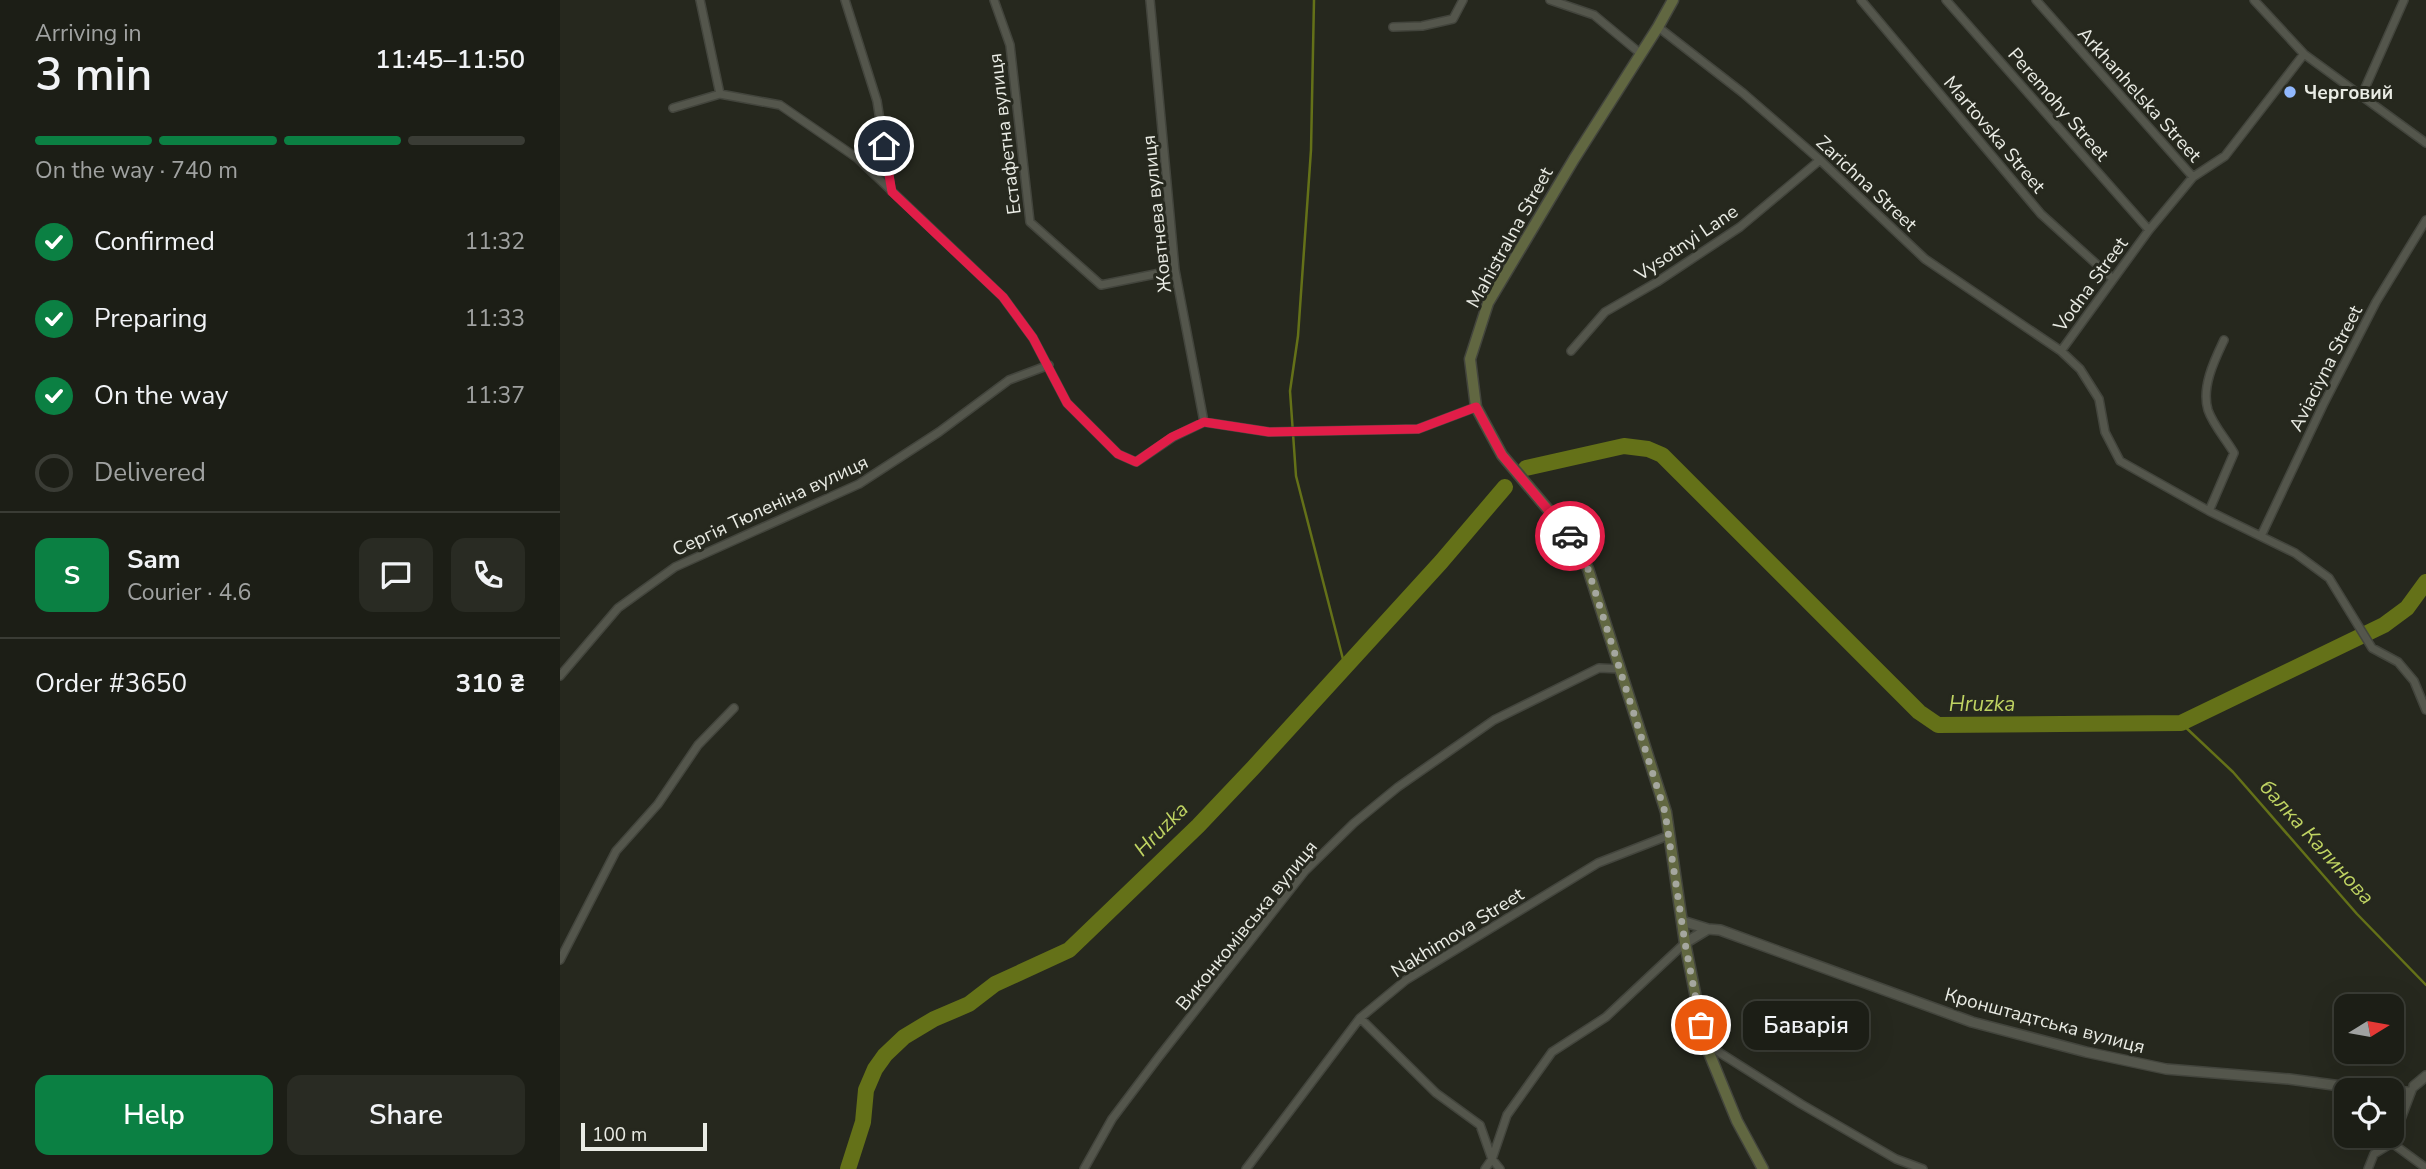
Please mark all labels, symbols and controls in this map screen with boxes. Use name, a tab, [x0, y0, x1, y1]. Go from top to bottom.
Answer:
text: Arriving in	[35, 18, 142, 49]
street label: Arkhanhelska Street	[2072, 21, 2207, 168]
text: 11:45–11:50	[375, 42, 525, 77]
street label: Peremohy Street	[2002, 42, 2115, 167]
text: 3 min	[35, 43, 152, 106]
street label: Естафетна вулиця	[982, 52, 1028, 216]
street label: Martovska Street	[1938, 71, 2051, 199]
place label: Черговий	[2304, 80, 2393, 106]
marker: Черговий	[2282, 84, 2298, 100]
pin	[854, 116, 914, 176]
icon: home	[865, 127, 903, 165]
street label: Zarichna Street	[1810, 130, 1923, 238]
street label: Жовтнева вулиця	[1136, 134, 1178, 294]
text: On the way · 740 m	[35, 155, 238, 186]
street label: Mahistralna Street	[1460, 162, 1560, 313]
street label: Vysotnyi Lane	[1629, 199, 1743, 288]
icon: check	[35, 223, 73, 261]
text: Confirmed	[94, 224, 215, 259]
text: 11:32	[465, 226, 525, 257]
street label: Vodna Street	[2047, 232, 2134, 338]
icon: check	[35, 300, 73, 338]
text: Preparing	[94, 301, 207, 336]
street label: Aviaciyna Street	[2283, 301, 2369, 436]
text: 11:33	[465, 303, 525, 334]
icon: check	[35, 377, 73, 415]
text: On the way	[94, 378, 228, 413]
text: 11:37	[465, 380, 525, 411]
street label: Сергія Тюленіна вулиця	[668, 449, 873, 563]
text: Delivered	[94, 455, 206, 490]
courier	[1535, 501, 1605, 571]
icon: car	[1551, 517, 1589, 555]
button: chat	[359, 538, 433, 612]
button: phone	[451, 538, 525, 612]
text: Sam	[127, 542, 180, 577]
text: S	[64, 558, 80, 593]
text: Courier · 4.6	[127, 577, 251, 608]
text: Order #3650	[35, 666, 187, 701]
text: 310 ₴	[456, 666, 525, 701]
water label: Hruzka	[1949, 690, 2015, 718]
water label: балка Калинова	[2253, 773, 2381, 911]
water label: Hruzka	[1128, 796, 1194, 862]
street label: Виконкомівська вулиця	[1170, 835, 1324, 1016]
street label: Nakhimova Street	[1386, 881, 1529, 984]
street label: Кронштадтська вулиця	[1942, 982, 2148, 1060]
north arrow	[2334, 994, 2404, 1064]
map controls	[2334, 994, 2404, 1148]
pin	[1671, 995, 1731, 1055]
callout: Баварія	[1743, 1000, 1869, 1050]
icon: bag	[1682, 1006, 1720, 1044]
text: Баварія	[1763, 1010, 1849, 1041]
button: Help	[35, 1075, 273, 1155]
button: Share	[287, 1075, 525, 1155]
button: locate	[2334, 1078, 2404, 1148]
scale bar	[581, 1120, 707, 1152]
text: 100 m	[592, 1122, 647, 1148]

